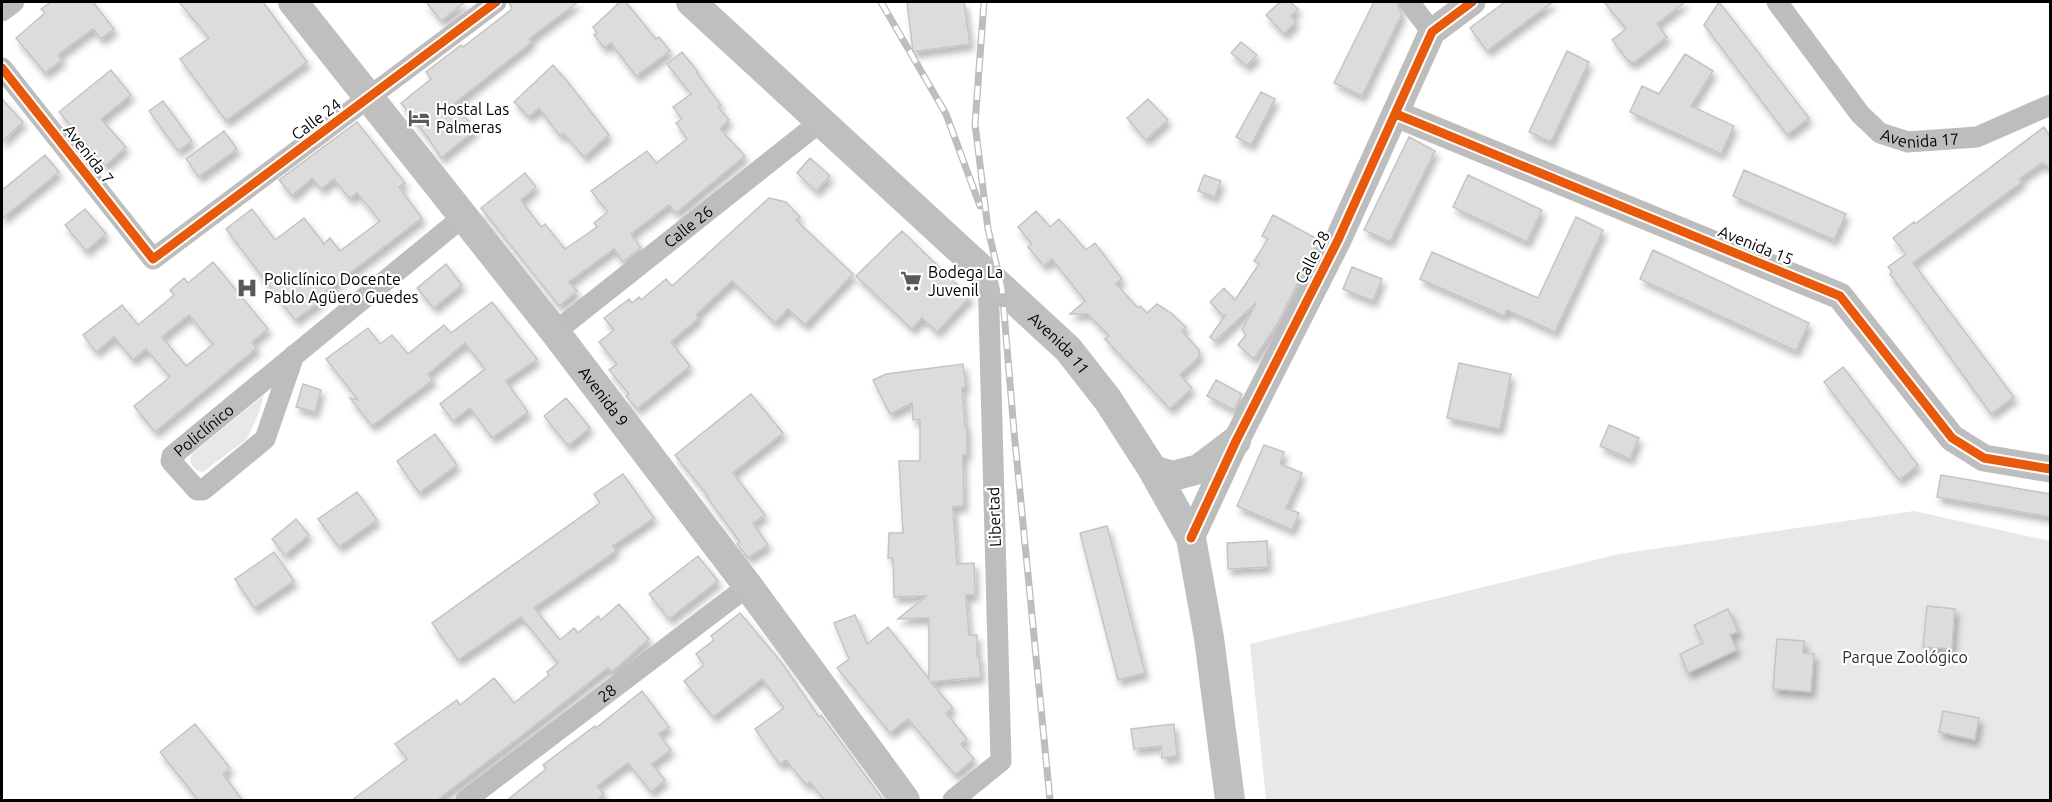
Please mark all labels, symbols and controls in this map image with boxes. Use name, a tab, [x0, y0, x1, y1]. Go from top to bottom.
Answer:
street label: Calle 24	[288, 95, 344, 143]
place label: Hostal Las Palmeras	[436, 100, 509, 136]
hotel icon: Hostal Las Palmeras	[407, 106, 431, 130]
street label: Avenida 7	[60, 121, 118, 187]
street label: Avenida 17	[1879, 125, 1960, 151]
street label: Calle 26	[660, 202, 716, 251]
street label: Avenida 15	[1716, 222, 1796, 268]
street label: Calle 28	[1291, 228, 1333, 286]
place label: Bodega La Juvenil	[928, 263, 1003, 299]
supermarket icon: Bodega La Juvenil	[899, 269, 923, 293]
place label: Policlínico Docente Pablo Agüero Guedes	[264, 270, 419, 306]
hospital icon: Policlínico Docente Pablo Agüero Guedes	[235, 276, 259, 300]
street label: Avenida 11	[1025, 309, 1093, 378]
street label: Avenida 9	[575, 363, 632, 430]
street label: Policlínico	[170, 400, 237, 460]
street label: Libertad	[984, 487, 1004, 547]
park label: Parque Zoológico	[1842, 648, 1968, 666]
street label: 28	[594, 680, 620, 706]

